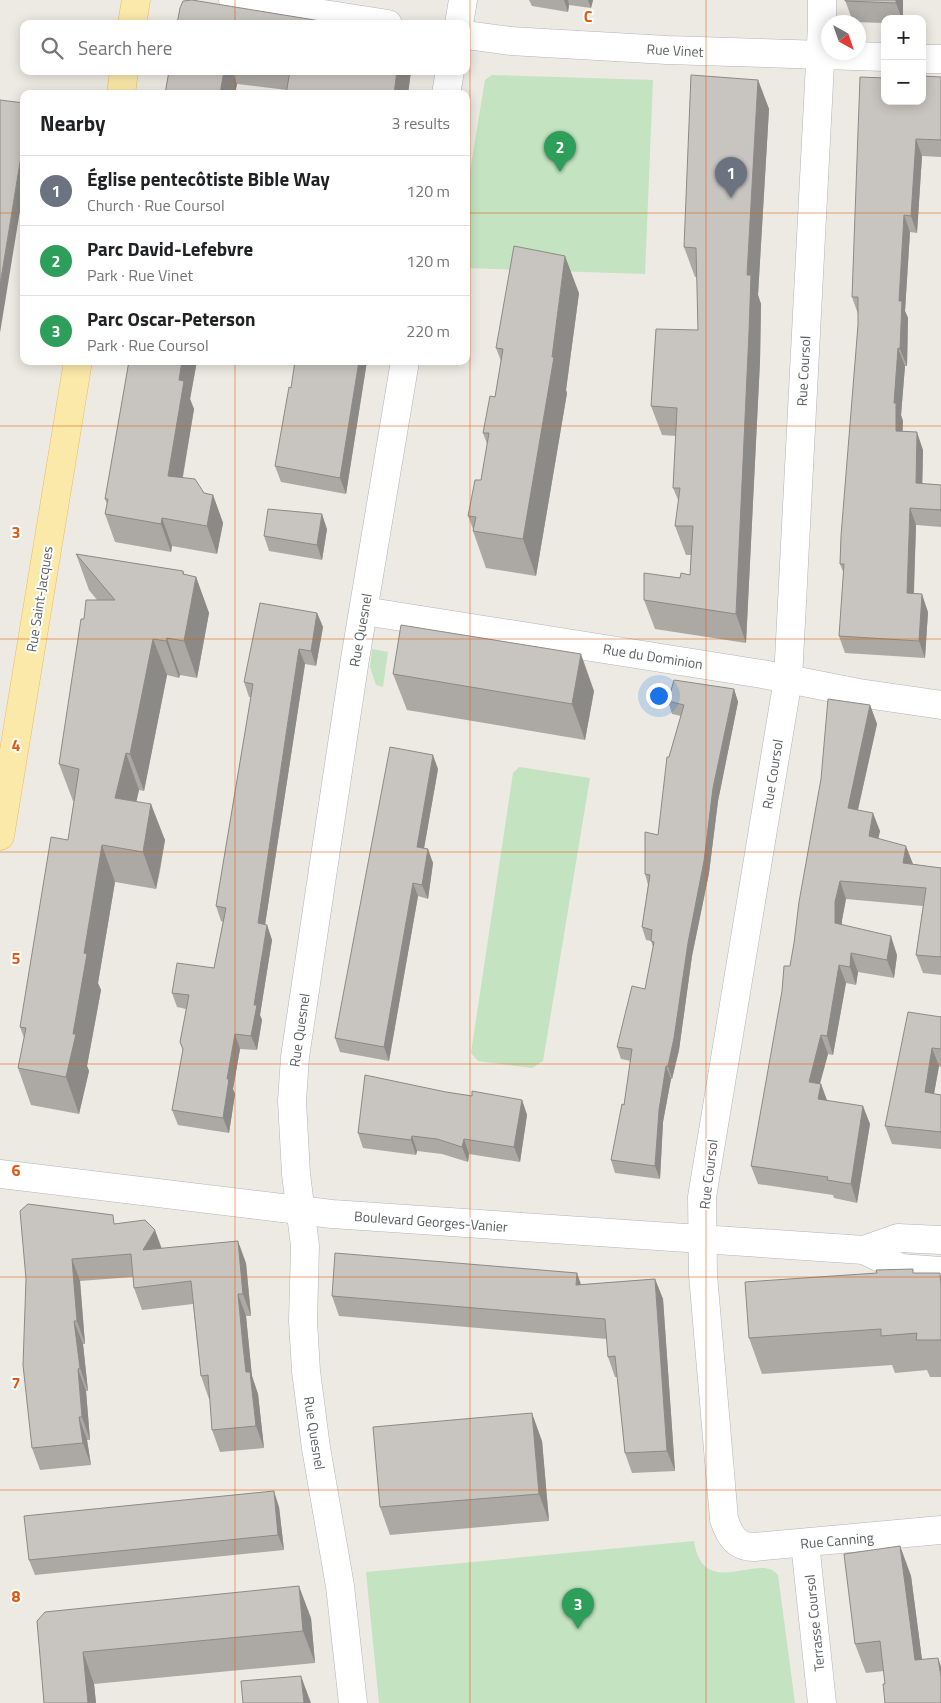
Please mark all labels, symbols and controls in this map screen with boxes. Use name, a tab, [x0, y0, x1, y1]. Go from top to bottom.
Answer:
text: C	[584, 4, 593, 28]
north arrow	[821, 15, 866, 60]
map controls	[881, 15, 926, 105]
button: +	[881, 15, 926, 60]
search box	[20, 20, 470, 75]
text: Search here	[78, 33, 172, 62]
icon: search	[38, 34, 66, 62]
street label: Rue Vinet	[646, 38, 704, 62]
button: −	[881, 60, 926, 105]
text: Nearby	[40, 107, 105, 139]
text: 3 results	[391, 111, 450, 135]
pin: 2	[544, 131, 576, 172]
pin: 1	[715, 157, 747, 198]
text: Église pentecôtiste Bible Way	[87, 164, 330, 193]
text: 1	[52, 179, 60, 203]
text: 120 m	[406, 179, 450, 203]
text: Church · Rue Coursol	[87, 193, 225, 217]
text: Parc David-Lefebvre	[87, 234, 253, 263]
text: 2	[52, 249, 60, 273]
text: 120 m	[406, 249, 450, 273]
text: Park · Rue Vinet	[87, 263, 193, 287]
text: Parc Oscar-Peterson	[87, 304, 256, 333]
text: 3	[52, 319, 60, 343]
text: 220 m	[406, 319, 450, 343]
text: Park · Rue Coursol	[87, 333, 209, 357]
street label: Rue Coursol	[791, 335, 815, 407]
text: 3	[12, 520, 20, 544]
street label: Rue Saint-Jacques	[20, 544, 58, 654]
street label: Rue Quesnel	[343, 592, 377, 668]
street label: Rue du Dominion	[602, 638, 704, 674]
your location	[646, 683, 672, 709]
text: 4	[12, 733, 21, 757]
street label: Rue Coursol	[756, 738, 788, 810]
text: 5	[12, 946, 21, 970]
street label: Rue Quesnel	[283, 992, 315, 1068]
street label: Rue Coursol	[693, 1138, 723, 1210]
text: 6	[12, 1158, 21, 1182]
street label: Boulevard Georges-Vanier	[354, 1205, 509, 1237]
text: 7	[12, 1371, 20, 1395]
street label: Rue Quesnel	[299, 1395, 331, 1471]
street label: Rue Canning	[799, 1526, 875, 1554]
street label: Terrasse Coursol	[798, 1574, 830, 1672]
text: 8	[12, 1584, 21, 1608]
pin: 3	[562, 1588, 594, 1629]

